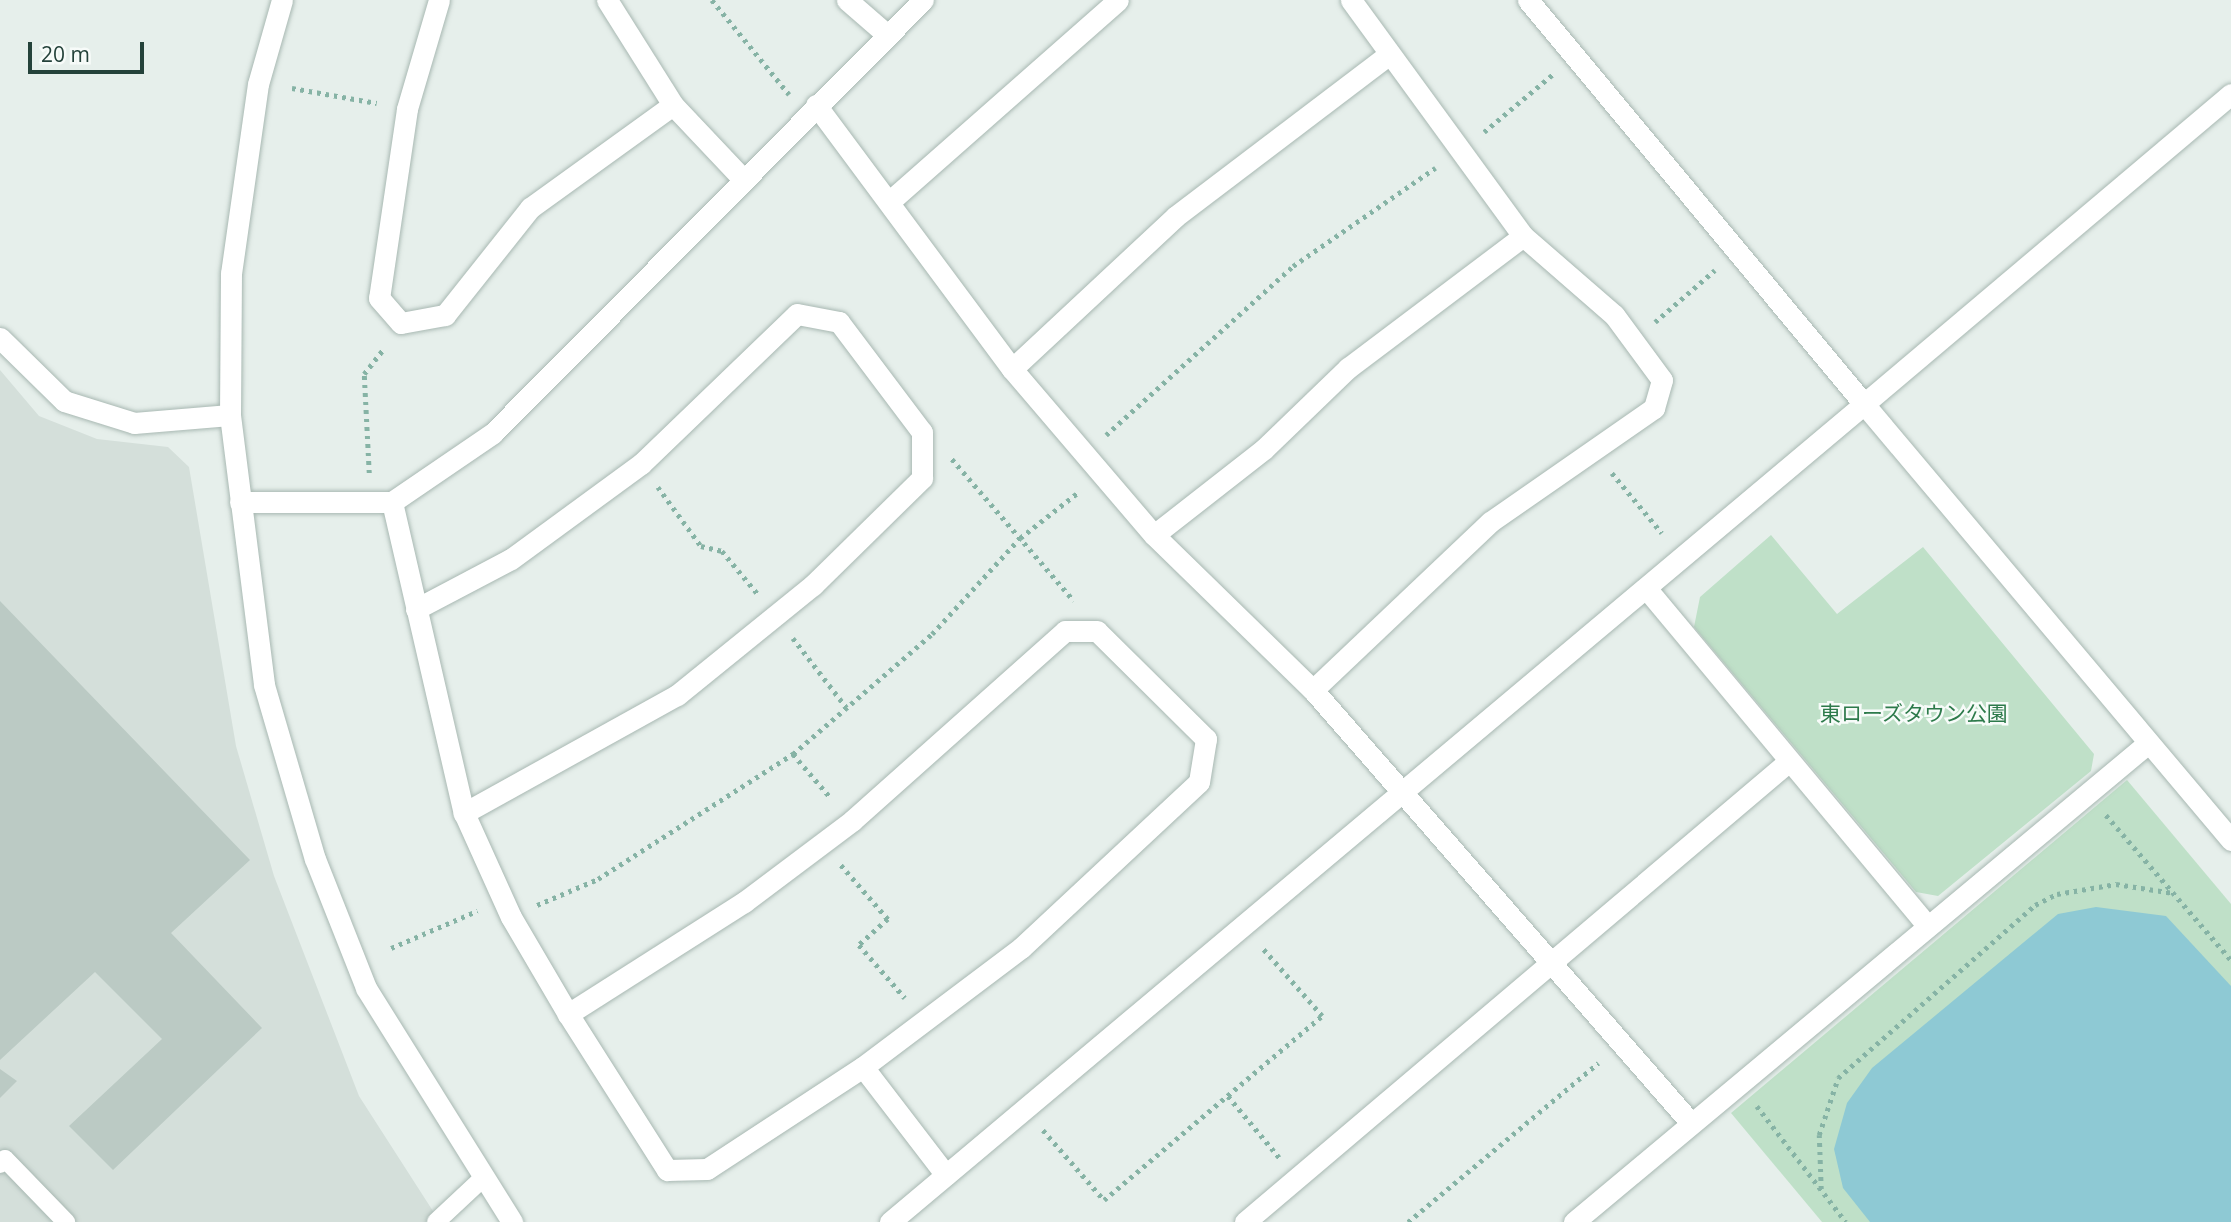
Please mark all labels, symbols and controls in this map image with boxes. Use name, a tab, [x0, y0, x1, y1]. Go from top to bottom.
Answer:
scale bar	[32, 28, 147, 72]
text: 20 m	[41, 40, 90, 68]
park label: 東ローズタウン公園	[1820, 700, 2008, 726]

